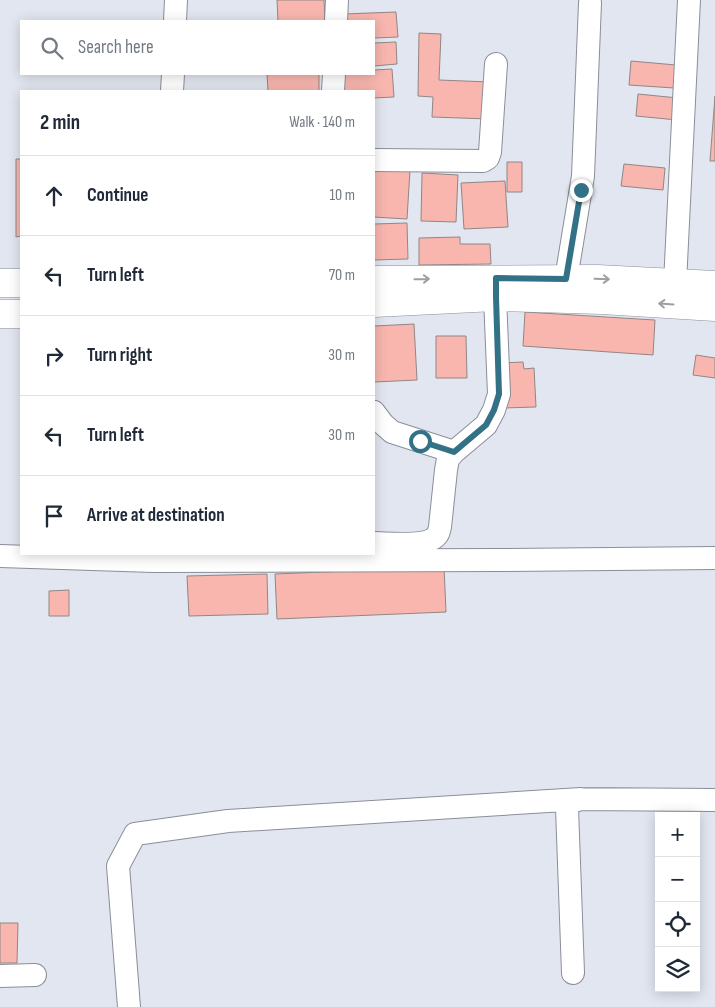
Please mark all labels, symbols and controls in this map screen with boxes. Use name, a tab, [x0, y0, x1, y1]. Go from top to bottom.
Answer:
search box	[20, 20, 375, 75]
icon: search	[38, 34, 66, 62]
text: Search here	[78, 36, 154, 59]
text: 2 min	[40, 110, 80, 135]
text: Walk · 140 m	[289, 113, 355, 132]
route end	[570, 179, 593, 202]
icon: ahead	[40, 182, 68, 210]
text: Continue	[87, 184, 148, 207]
text: 10 m	[329, 186, 355, 205]
icon: left	[40, 262, 68, 290]
text: Turn left	[87, 264, 144, 287]
text: 70 m	[329, 266, 355, 285]
one-way arrow	[414, 274, 430, 284]
one-way arrow	[594, 274, 610, 284]
one-way arrow	[659, 300, 675, 309]
icon: right	[40, 342, 68, 370]
text: Turn right	[87, 344, 152, 367]
text: 30 m	[328, 346, 355, 365]
icon: left	[40, 422, 68, 450]
text: Turn left	[87, 424, 144, 447]
text: 30 m	[328, 426, 355, 445]
route start	[409, 430, 432, 453]
icon: arrive	[40, 502, 68, 530]
text: Arrive at destination	[87, 504, 225, 527]
map controls	[655, 812, 700, 992]
button: +	[655, 812, 700, 857]
button: −	[655, 857, 700, 902]
button: locate	[655, 902, 700, 947]
button: layers	[655, 947, 700, 992]

